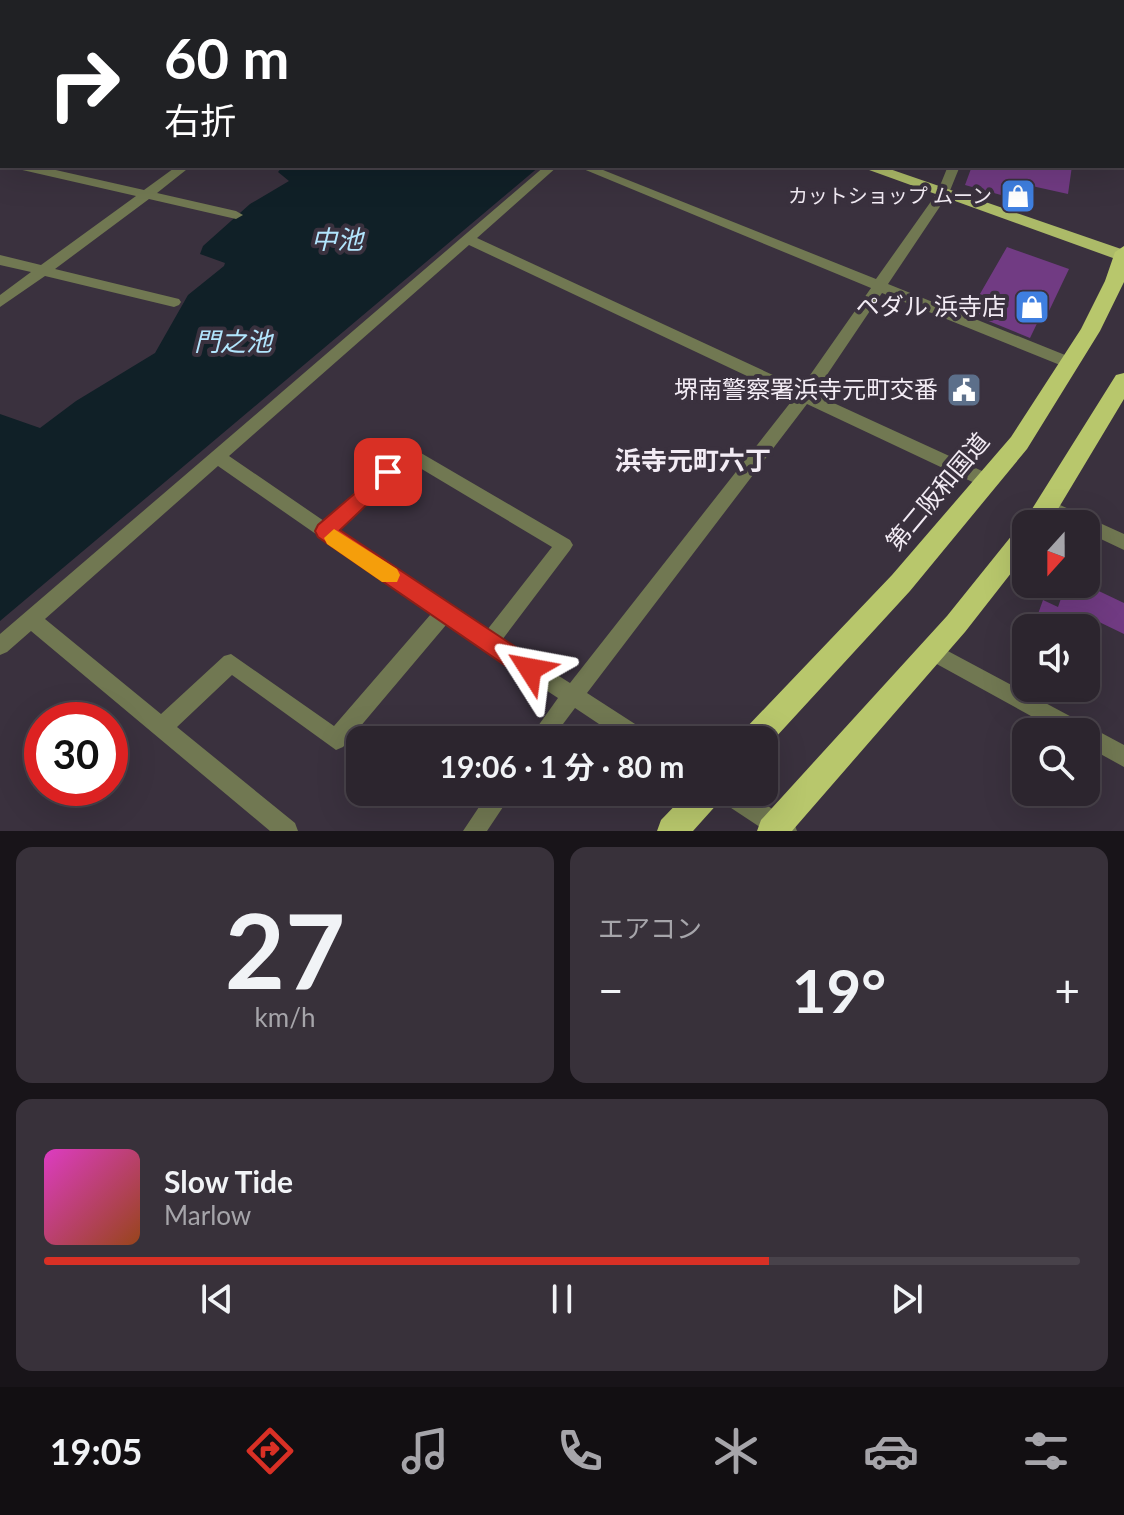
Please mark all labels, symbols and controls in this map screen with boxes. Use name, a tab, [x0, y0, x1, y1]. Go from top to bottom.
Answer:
text: 60 m	[164, 24, 289, 91]
icon: right	[32, 32, 136, 136]
text: 右折	[164, 98, 236, 142]
shop icon: カットショップ ムーン	[999, 177, 1037, 215]
place label: カットショップ ムーン	[788, 183, 992, 207]
water label: 中池	[311, 223, 366, 255]
shop icon: ペダル 浜寺店	[1013, 288, 1051, 326]
place label: ペダル 浜寺店	[856, 291, 1006, 320]
water label: 門之池	[194, 325, 275, 357]
public building icon: 堺南警察署浜寺元町交番	[945, 371, 983, 409]
place label: 堺南警察署浜寺元町交番	[674, 374, 938, 403]
street label: 第二阪和国道	[879, 427, 994, 556]
pin	[354, 438, 422, 506]
district label: 浜寺元町六丁	[615, 444, 771, 476]
icon: arrive	[366, 450, 410, 494]
north arrow	[1012, 510, 1100, 598]
map controls	[1012, 510, 1100, 806]
button: sound	[1012, 614, 1100, 702]
position arrow	[488, 627, 572, 711]
speed limit sign: 30	[24, 702, 128, 806]
button: search	[1012, 718, 1100, 806]
text: 19:06 · 1 分 · 80 m	[440, 748, 684, 784]
text: 27	[225, 886, 345, 1011]
text: エアコン	[598, 912, 702, 944]
text: 19°	[792, 954, 886, 1026]
text: −	[598, 964, 624, 1016]
text: +	[1054, 964, 1080, 1016]
text: km/h	[255, 1001, 315, 1033]
text: Slow Tide	[164, 1163, 293, 1199]
text: Marlow	[164, 1199, 251, 1231]
icon: previous	[195, 1277, 239, 1321]
icon: pause	[540, 1277, 584, 1321]
icon: next	[885, 1277, 929, 1321]
icon: directions	[242, 1423, 298, 1479]
icon: music	[397, 1423, 453, 1479]
icon: phone	[552, 1423, 608, 1479]
icon: climate	[708, 1423, 764, 1479]
icon: car	[863, 1423, 919, 1479]
icon: filters	[1018, 1423, 1074, 1479]
text: 19:05	[50, 1429, 142, 1473]

